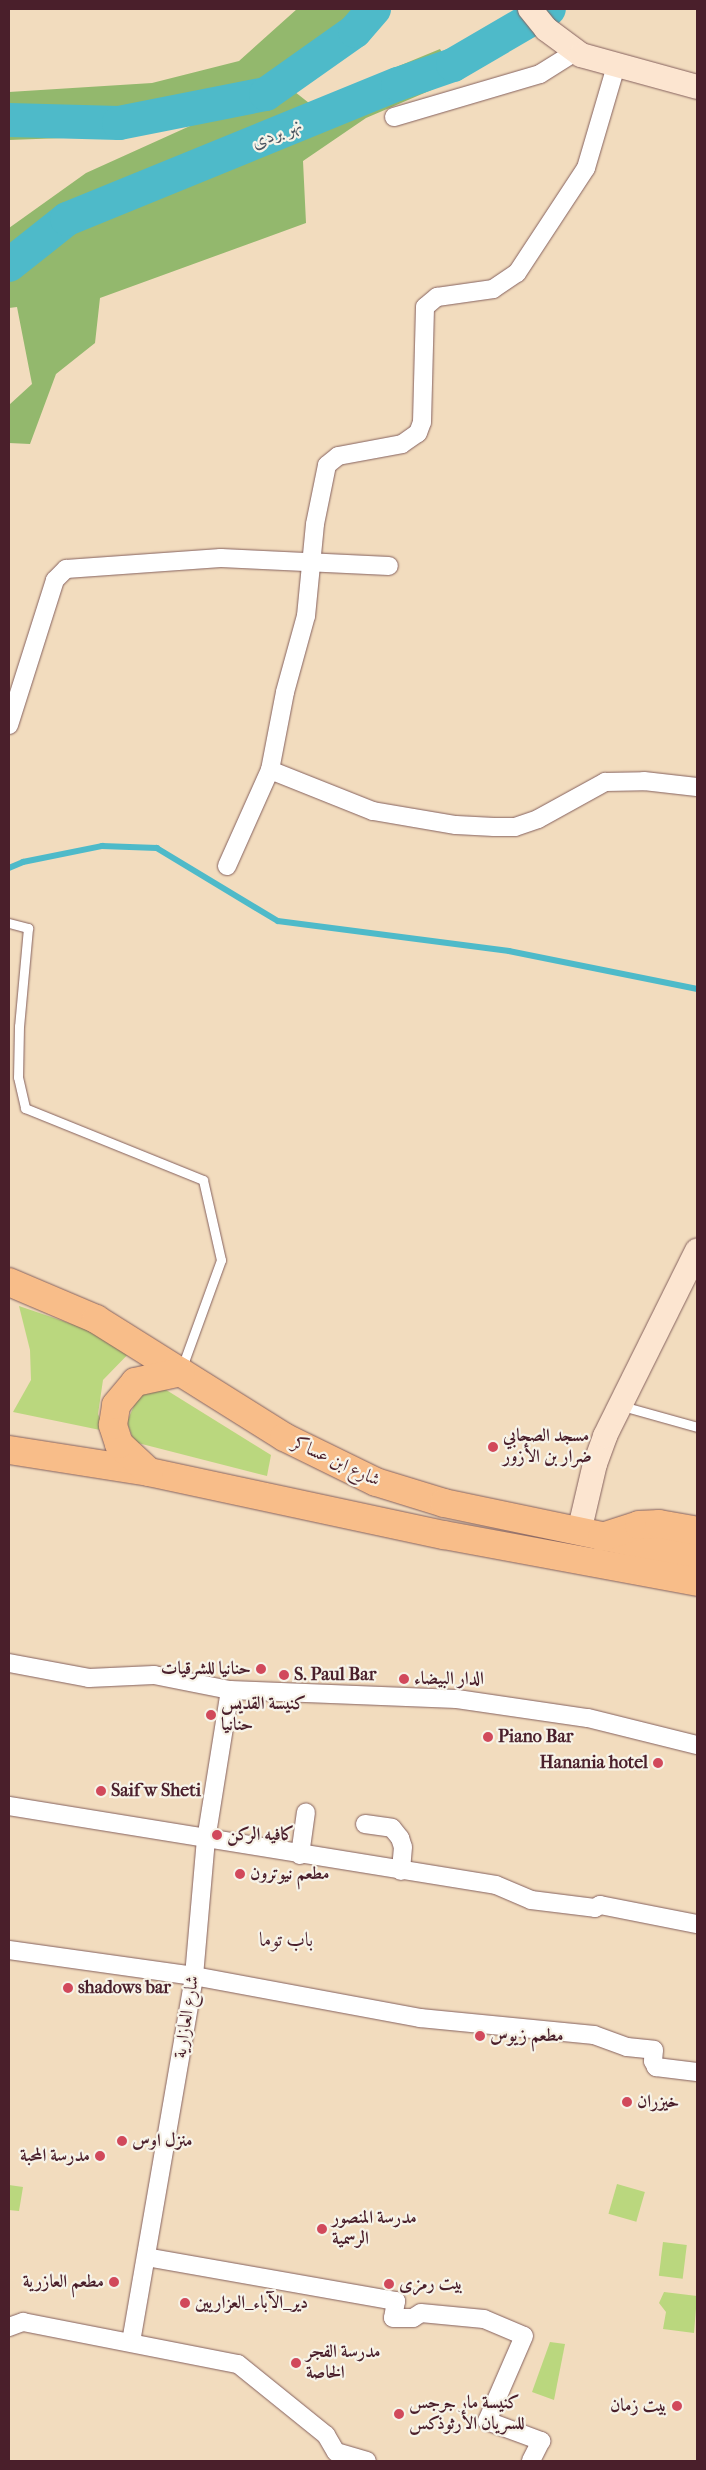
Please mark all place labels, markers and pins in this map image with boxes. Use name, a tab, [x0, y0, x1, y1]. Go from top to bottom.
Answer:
place label: مسجد الصحابي ضرار بن الأزور	[503, 1426, 592, 1468]
marker: مسجد الصحابي ضرار بن الأزور	[487, 1441, 499, 1453]
place label: حنانيا للشرقيات	[161, 1658, 251, 1680]
marker: حنانيا للشرقيات	[255, 1663, 267, 1675]
place label: S. Paul Bar	[294, 1664, 376, 1686]
place label: الدار البيضاء	[414, 1668, 484, 1690]
marker: S. Paul Bar	[278, 1669, 290, 1681]
marker: الدار البيضاء	[398, 1673, 410, 1685]
place label: كنيسة القديس حنانيا	[221, 1694, 306, 1736]
marker: كنيسة القديس حنانيا	[205, 1709, 217, 1721]
place label: Piano Bar	[498, 1726, 574, 1748]
marker: Piano Bar	[482, 1731, 494, 1743]
place label: Hanania hotel	[539, 1752, 648, 1774]
marker: Hanania hotel	[652, 1757, 664, 1769]
place label: Saif w Sheti	[111, 1780, 201, 1802]
marker: Saif w Sheti	[95, 1785, 107, 1797]
place label: كافيه الركن	[227, 1824, 295, 1846]
marker: كافيه الركن	[211, 1829, 223, 1841]
place label: مطعم نيوترون	[250, 1863, 330, 1885]
marker: مطعم نيوترون	[234, 1868, 246, 1880]
place label: shadows bar	[78, 1977, 171, 1999]
marker: shadows bar	[62, 1982, 74, 1994]
place label: مطعم زيوس	[490, 2025, 564, 2047]
marker: مطعم زيوس	[474, 2030, 486, 2042]
place label: خيزران	[637, 2091, 679, 2113]
marker: خيزران	[621, 2096, 633, 2108]
place label: منزل اوس	[132, 2130, 193, 2152]
marker: منزل اوس	[116, 2135, 128, 2147]
place label: مدرسة المحبة	[20, 2145, 90, 2167]
marker: مدرسة المحبة	[94, 2150, 106, 2162]
place label: مدرسة المنصور الرسمية	[332, 2208, 417, 2250]
marker: مدرسة المنصور الرسمية	[316, 2223, 328, 2235]
place label: مطعم العازرية	[23, 2271, 104, 2293]
place label: بيت رمزى	[399, 2273, 463, 2295]
marker: مطعم العازرية	[108, 2276, 120, 2288]
marker: بيت رمزى	[383, 2278, 395, 2290]
place label: دير_الآباء_العزاريين	[195, 2292, 308, 2314]
marker: دير_الآباء_العزاريين	[179, 2297, 191, 2309]
place label: مدرسة الفجر الخاصة	[306, 2342, 381, 2384]
marker: مدرسة الفجر الخاصة	[290, 2357, 302, 2369]
place label: كنيسة مار جرجس للسريان الأرثوذكس	[409, 2393, 525, 2436]
place label: بيت زمان	[610, 2395, 667, 2417]
marker: بيت زمان	[671, 2400, 683, 2412]
marker: كنيسة مار جرجس للسريان الأرثوذكس	[393, 2408, 405, 2420]

